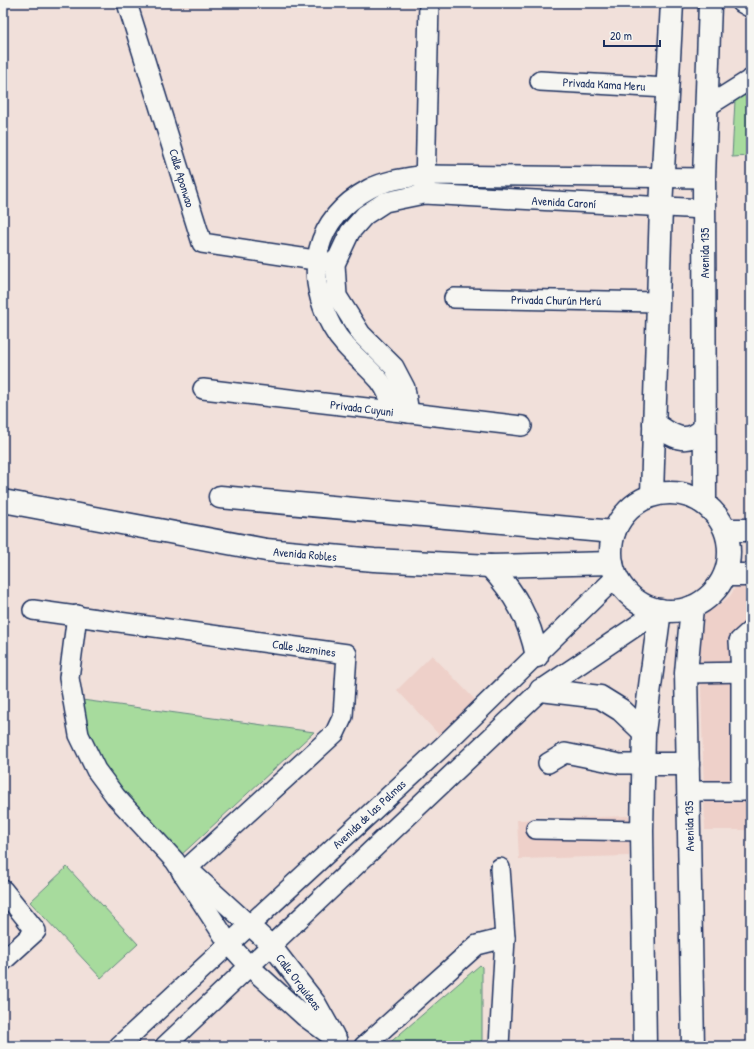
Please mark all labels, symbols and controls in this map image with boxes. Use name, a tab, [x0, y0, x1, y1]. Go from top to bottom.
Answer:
scale bar	[604, 22, 660, 48]
text: 20 m	[610, 27, 632, 44]
street label: Privada Kama Meru	[562, 73, 646, 95]
street label: Calle Aponwao	[165, 147, 199, 209]
street label: Avenida Caroní	[531, 192, 597, 212]
street label: Avenida 135	[696, 228, 713, 278]
street label: Privada Churún Merú	[511, 291, 601, 309]
street label: Privada Cuyuni	[329, 396, 395, 420]
street label: Avenida Robles	[273, 543, 338, 565]
street label: Calle Jazmines	[271, 635, 337, 661]
street label: Avenida de las Palmas	[329, 775, 410, 852]
street label: Avenida 135	[680, 801, 698, 851]
street label: Calle Orquideas	[272, 950, 326, 1014]

